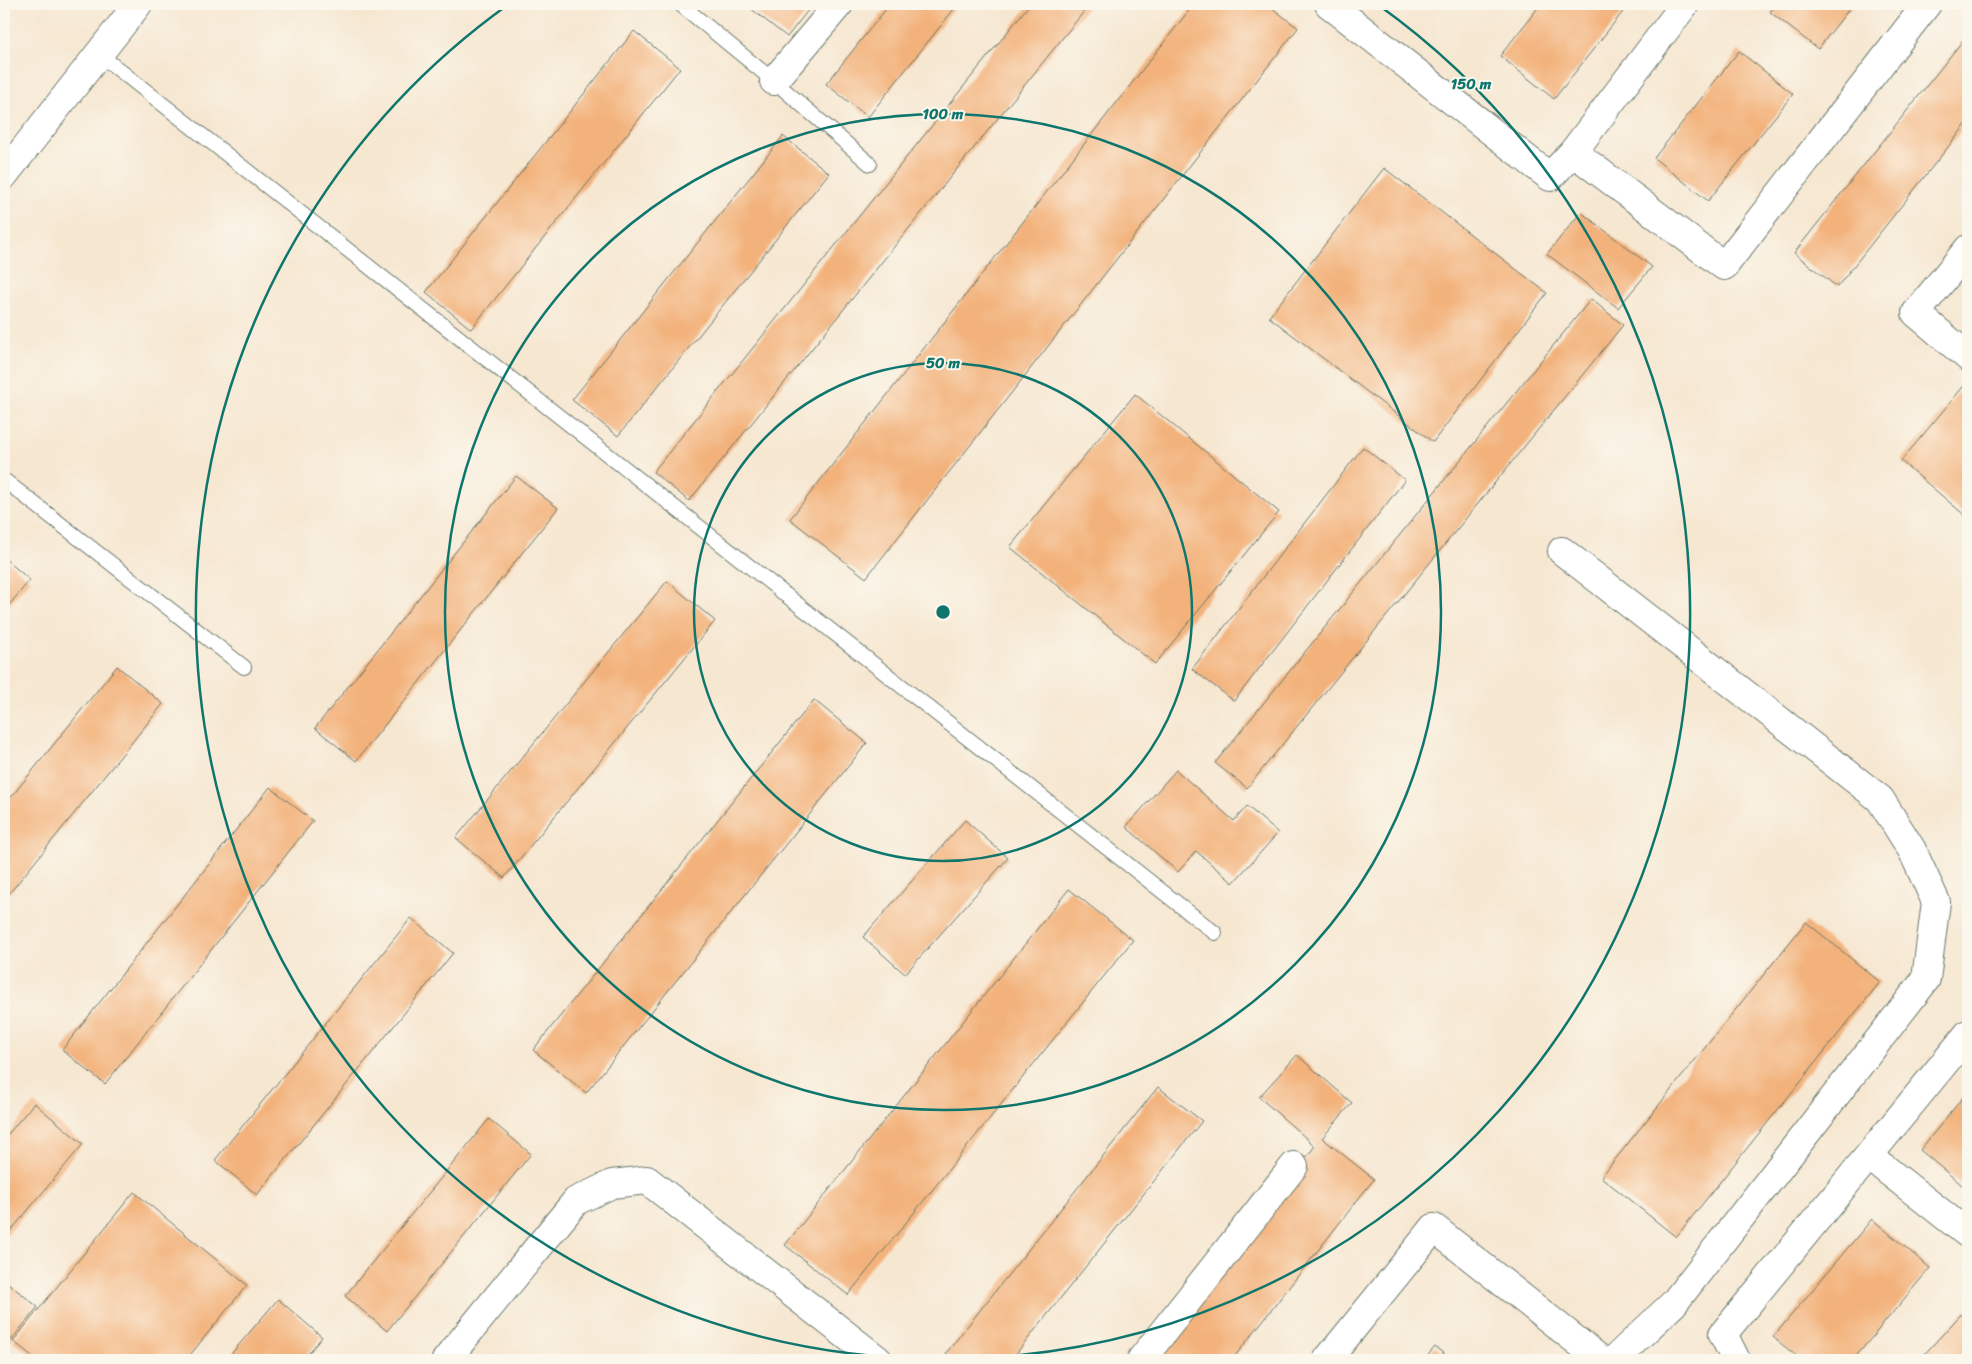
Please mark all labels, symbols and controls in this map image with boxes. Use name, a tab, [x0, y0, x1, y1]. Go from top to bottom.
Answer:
text: 150 m	[1451, 71, 1492, 97]
text: 100 m	[923, 101, 964, 127]
text: 50 m	[926, 350, 961, 376]
centre of rings	[934, 603, 952, 621]

